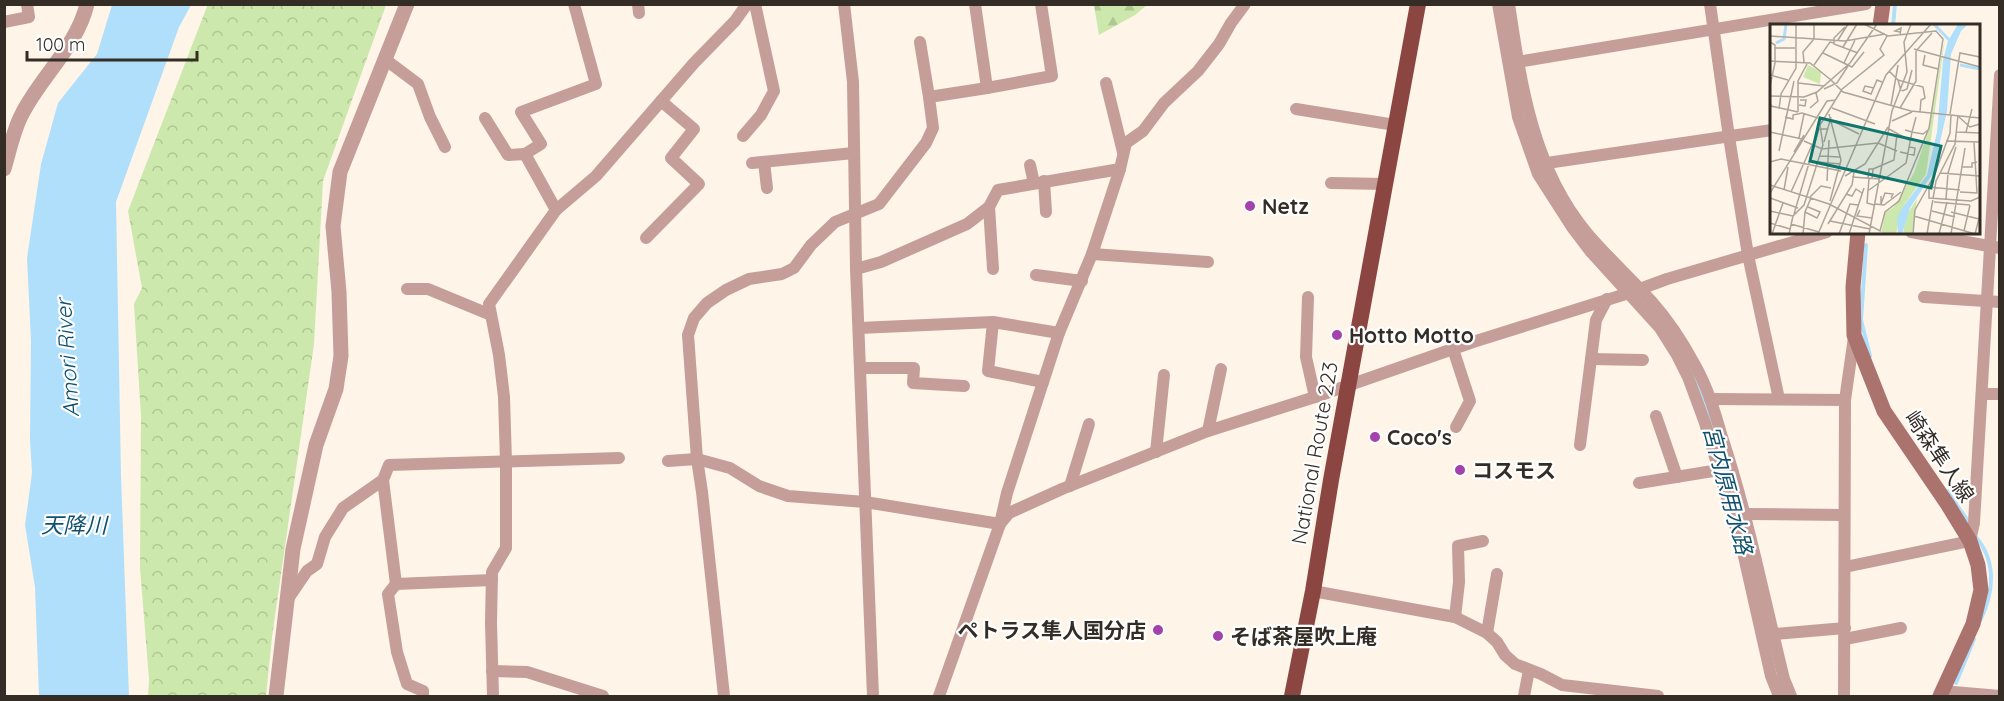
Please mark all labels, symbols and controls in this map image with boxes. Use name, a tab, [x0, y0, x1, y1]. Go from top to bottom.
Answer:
scale bar	[27, 24, 196, 62]
inset map	[1770, 24, 1980, 234]
text: 100 m	[36, 33, 85, 56]
place label: Netz	[1262, 193, 1309, 219]
marker: Netz	[1243, 199, 1257, 213]
water label: Amori River	[49, 295, 85, 418]
place label: Hotto Motto	[1349, 322, 1474, 348]
marker: Hotto Motto	[1330, 328, 1344, 342]
street label: National Route 223	[1285, 360, 1343, 546]
street label: 崎森隼人線	[1900, 405, 1980, 507]
water label: 宮内原用水路	[1697, 423, 1759, 559]
place label: Coco's	[1387, 424, 1452, 450]
marker: Coco's	[1368, 430, 1382, 444]
place label: コスモス	[1472, 457, 1556, 483]
marker: コスモス	[1453, 463, 1467, 477]
water label: 天降川	[41, 511, 109, 539]
place label: ペトラス隼人国分店	[957, 617, 1146, 643]
marker: ペトラス隼人国分店	[1151, 623, 1165, 637]
place label: そば茶屋吹上庵	[1230, 623, 1377, 649]
marker: そば茶屋吹上庵	[1211, 629, 1225, 643]

